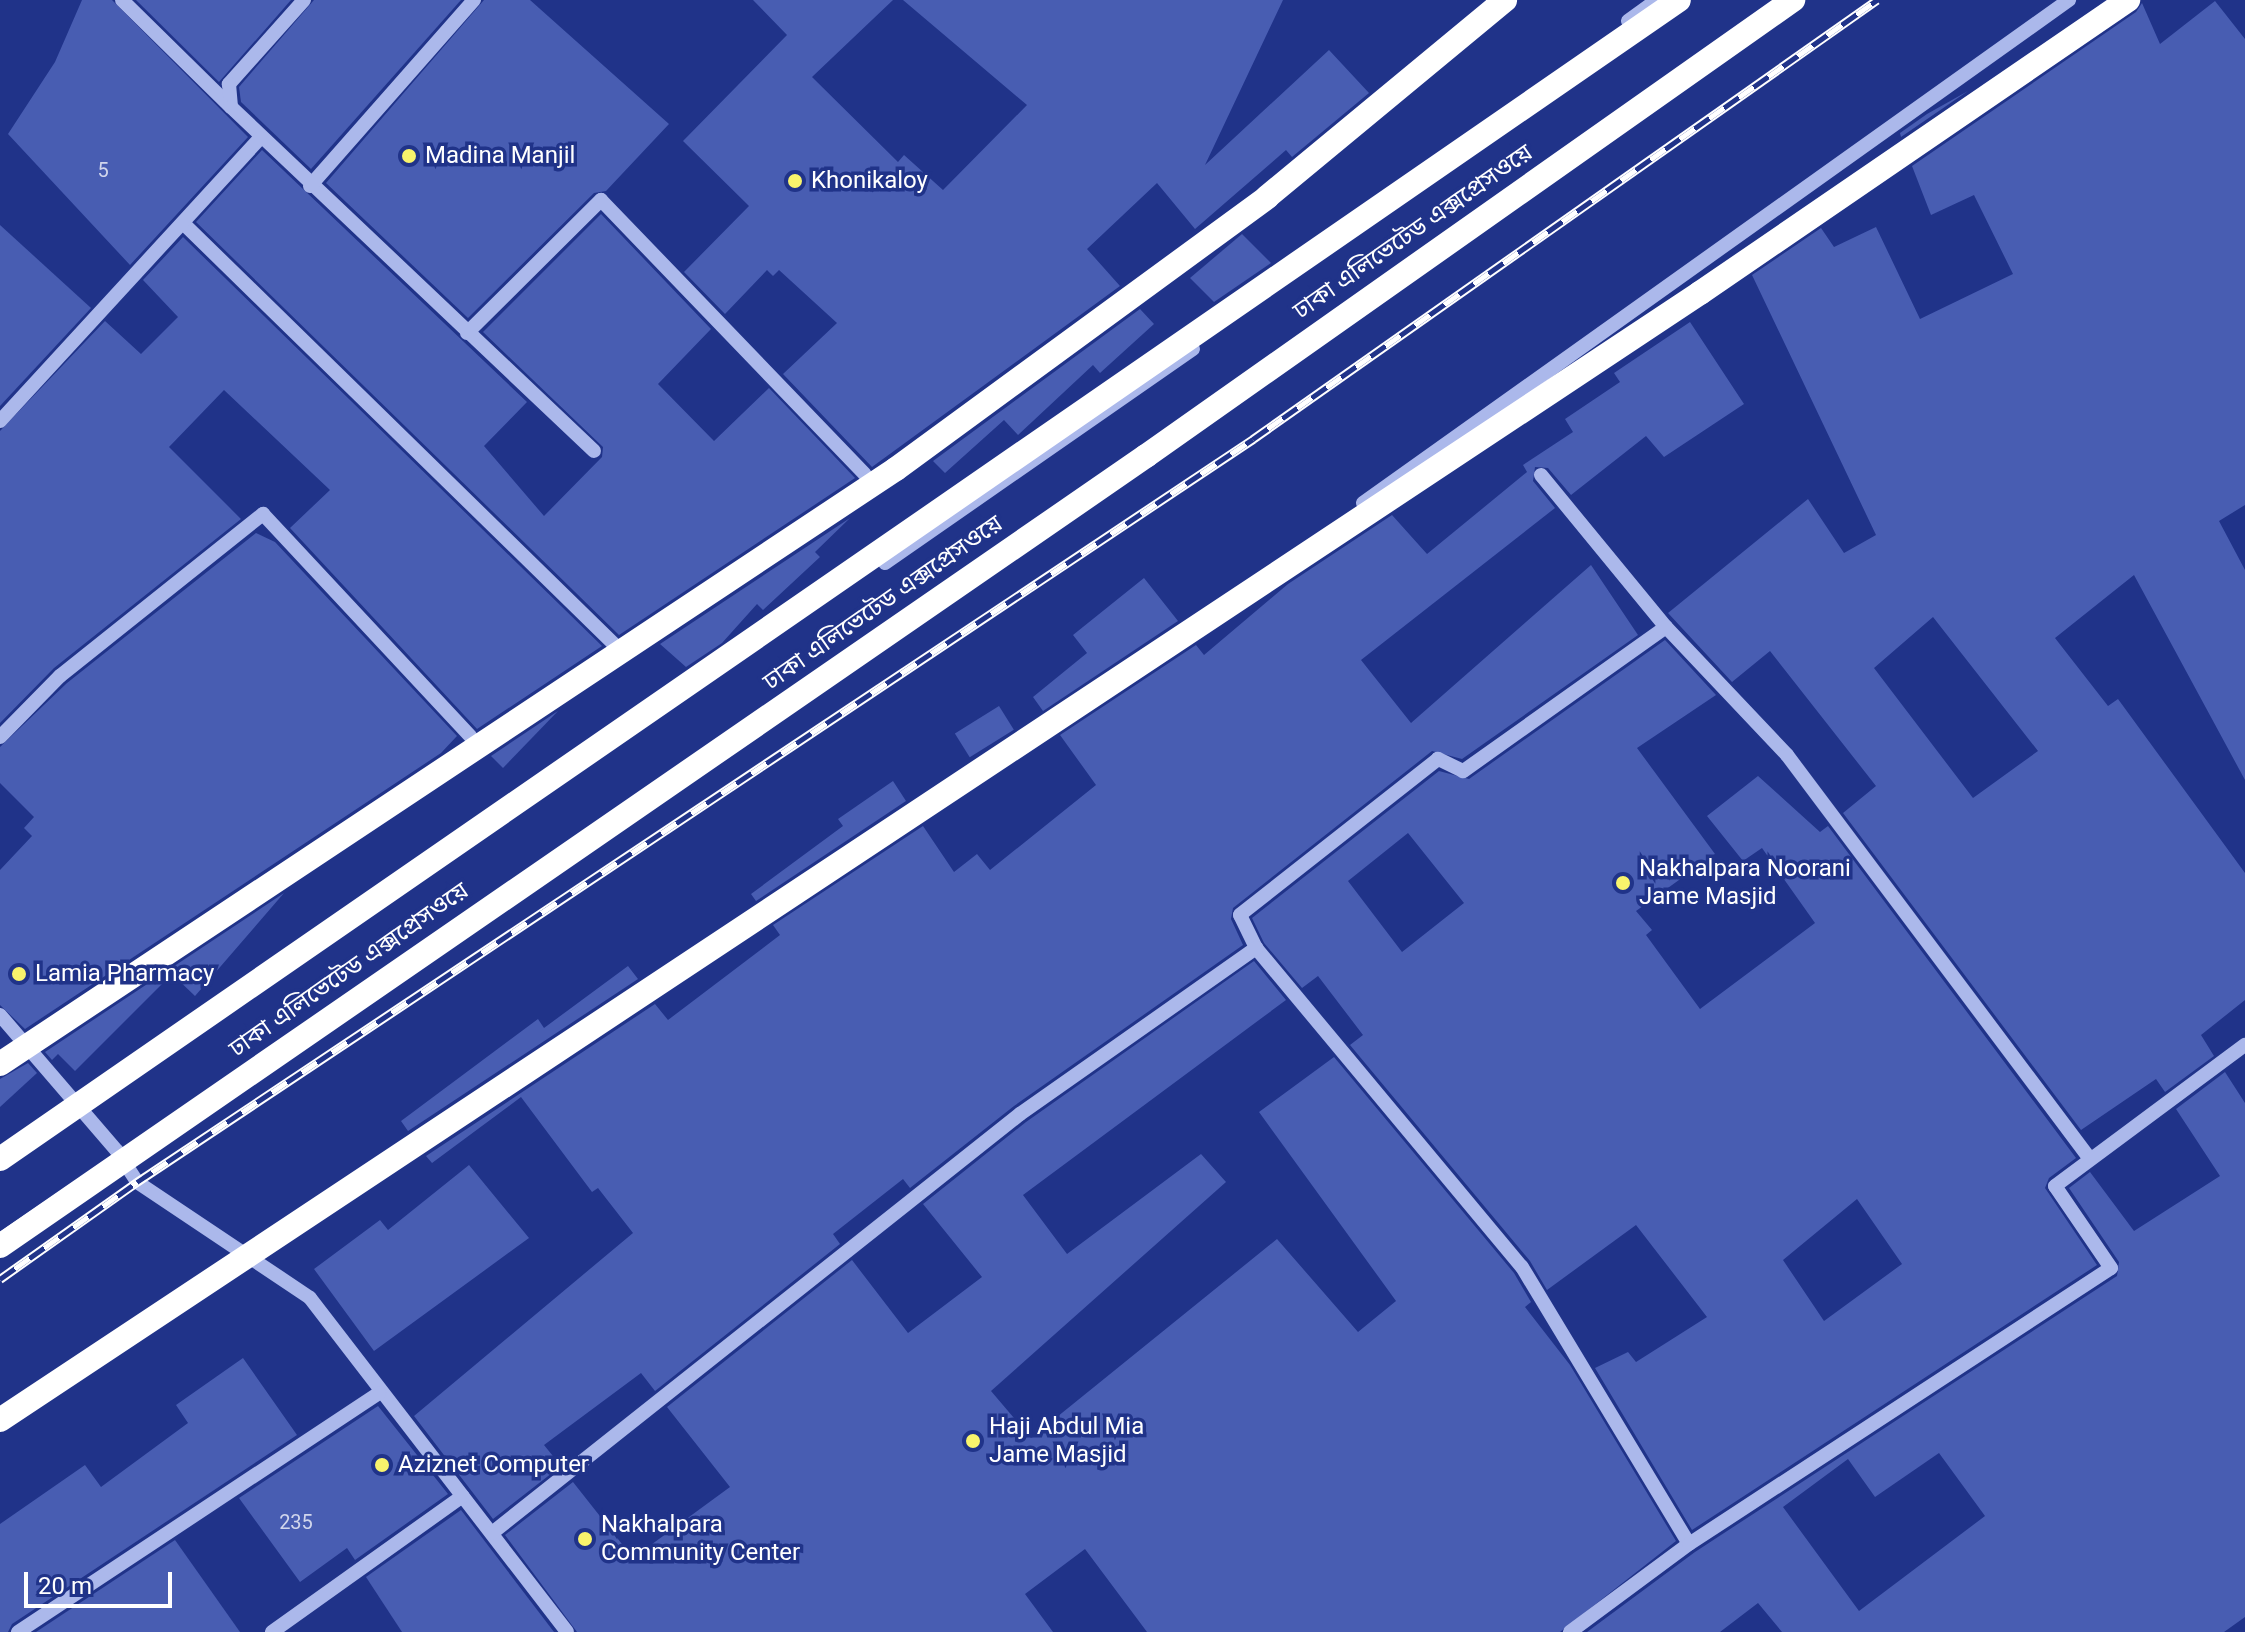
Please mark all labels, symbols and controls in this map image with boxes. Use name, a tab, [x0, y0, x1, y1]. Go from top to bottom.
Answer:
street label: ঢাকা এলিভেটেড এক্সপ্রেসওয়ে	[1288, 138, 1538, 326]
place label: Madina Manjil	[425, 142, 575, 170]
marker: Madina Manjil	[400, 147, 418, 165]
house number: 5	[97, 158, 109, 182]
place label: Khonikaloy	[811, 167, 928, 195]
marker: Khonikaloy	[786, 172, 804, 190]
street label: ঢাকা এলিভেটেড এক্সপ্রেসওয়ে	[758, 509, 1008, 697]
place label: Nakhalpara Noorani Jame Masjid	[1639, 855, 1851, 911]
marker: Nakhalpara Noorani Jame Masjid	[1614, 874, 1632, 892]
street label: ঢাকা এলিভেটেড এক্সপ্রেসওয়ে	[224, 876, 474, 1064]
place label: Lamia Pharmacy	[35, 960, 214, 988]
marker: Lamia Pharmacy	[10, 965, 28, 983]
place label: Haji Abdul Mia Jame Masjid	[989, 1413, 1144, 1469]
marker: Haji Abdul Mia Jame Masjid	[964, 1432, 982, 1450]
place label: Aziznet Computer	[398, 1451, 589, 1479]
marker: Aziznet Computer	[373, 1456, 391, 1474]
house number: 235	[279, 1510, 313, 1534]
place label: Nakhalpara Community Center	[601, 1511, 800, 1567]
marker: Nakhalpara Community Center	[576, 1530, 594, 1548]
scale bar	[28, 1556, 176, 1606]
text: 20 m	[38, 1572, 92, 1600]

